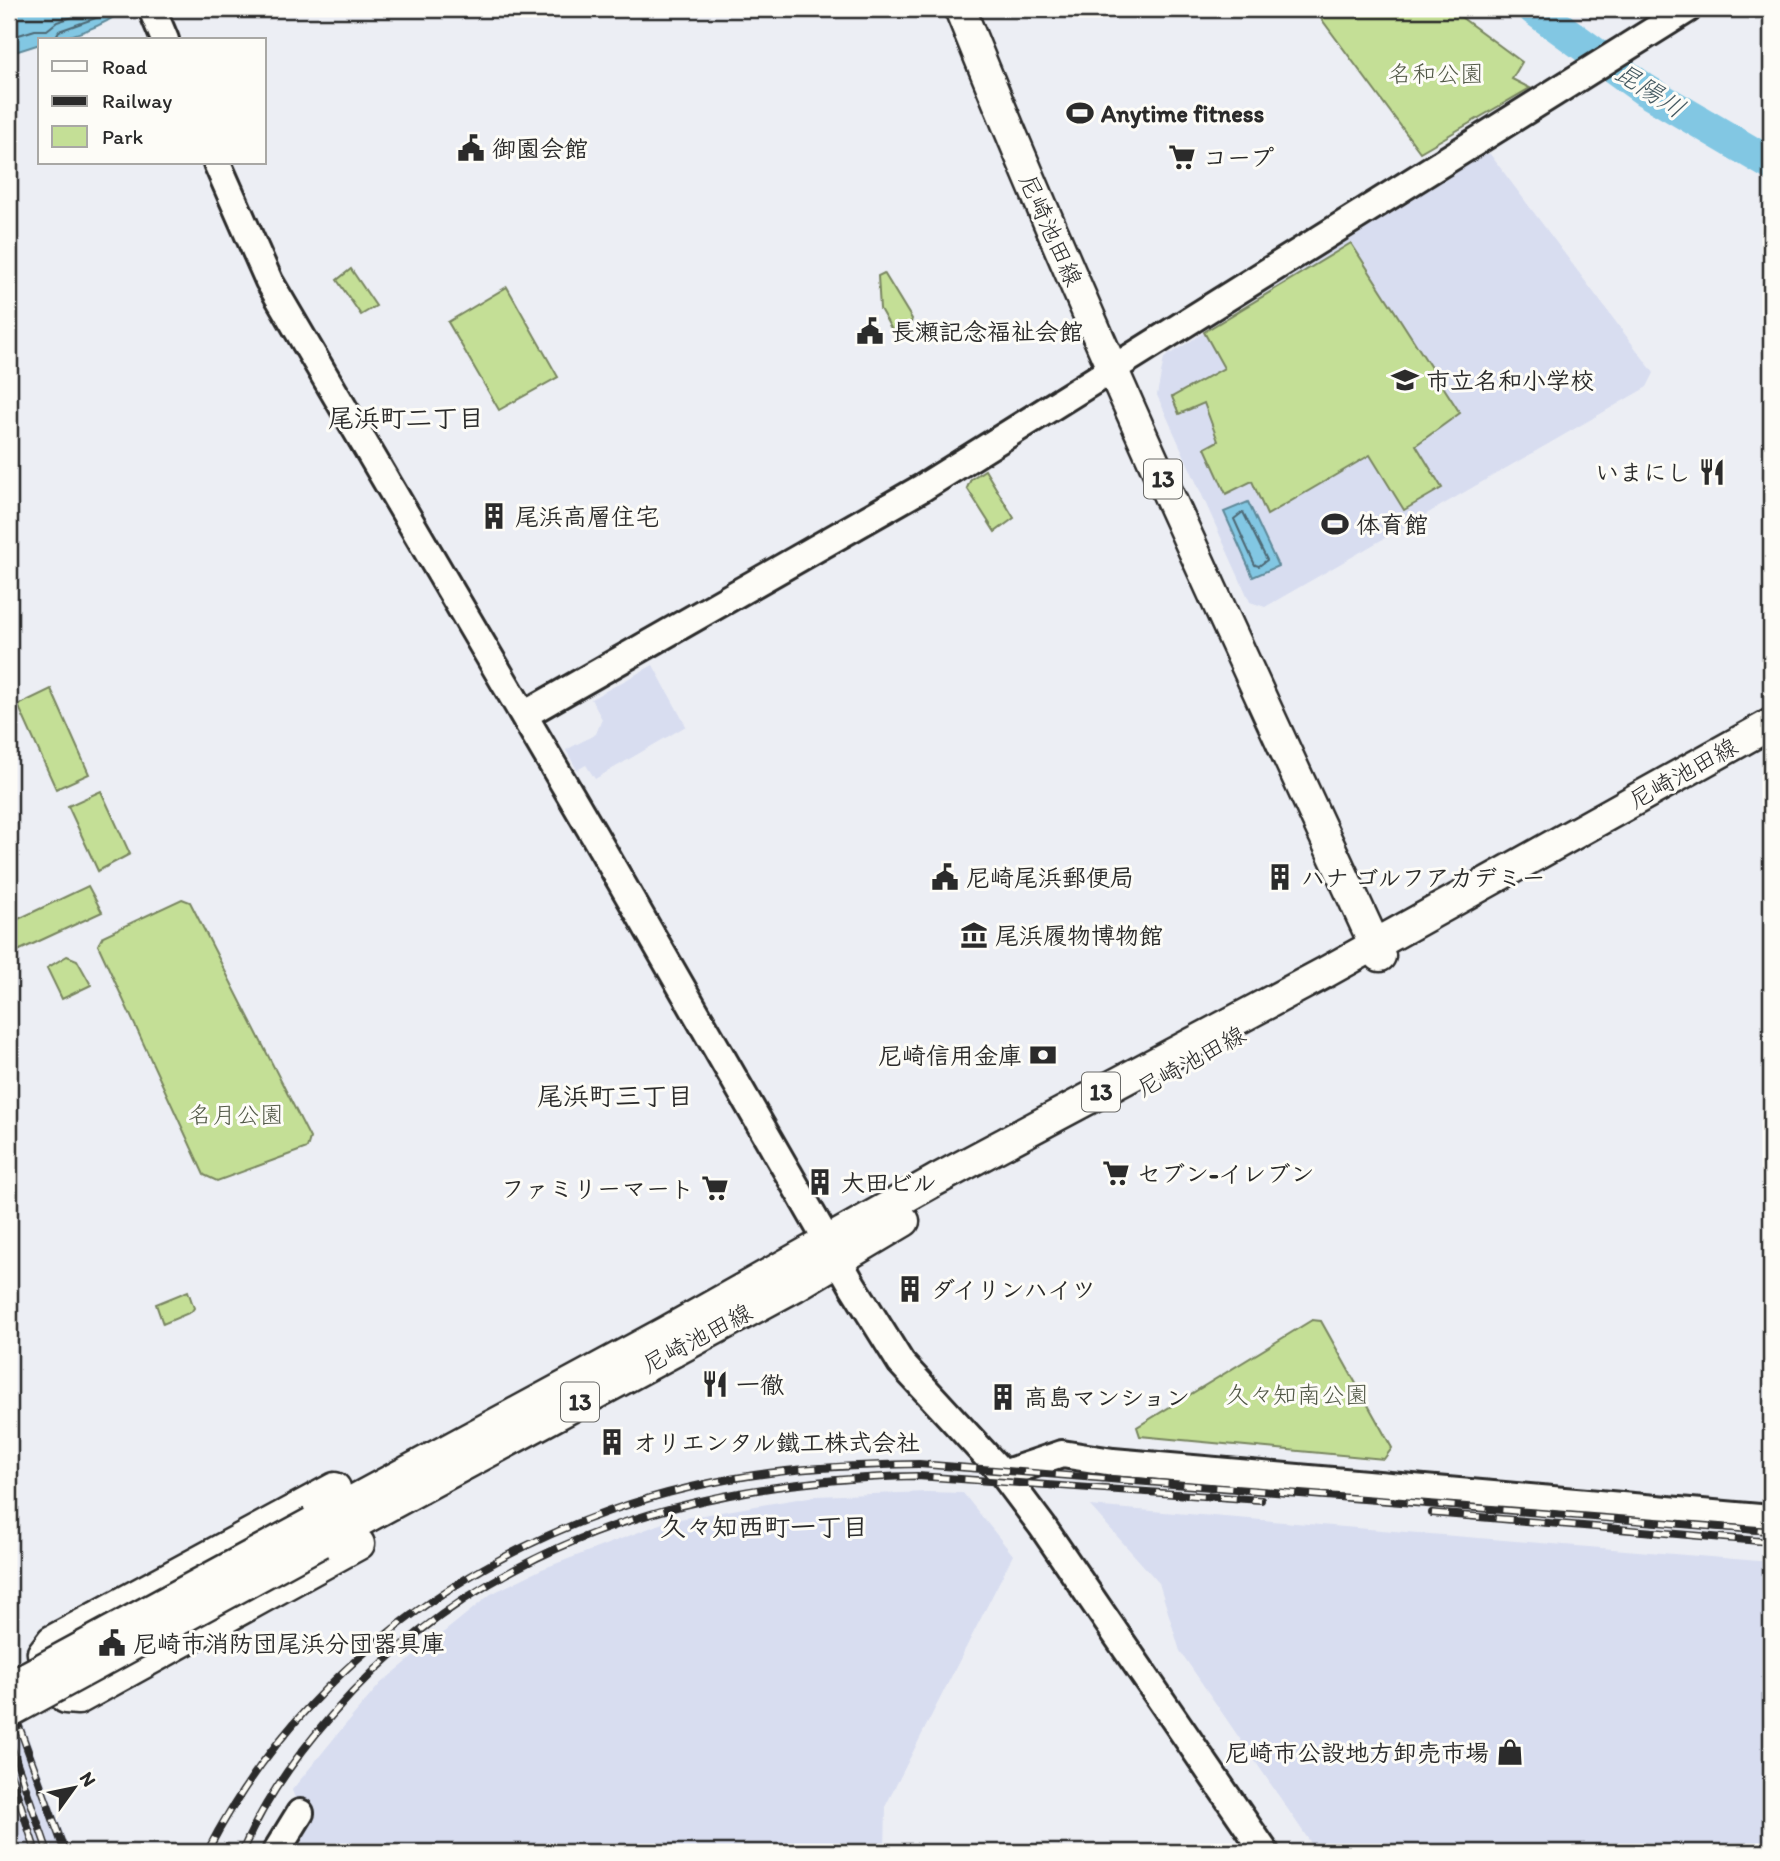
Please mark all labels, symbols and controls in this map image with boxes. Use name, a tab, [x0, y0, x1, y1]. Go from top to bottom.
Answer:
legend	[38, 38, 266, 164]
text: Road	[102, 54, 148, 79]
water label: 昆陽川	[1609, 55, 1691, 125]
park label: 名和公園	[1388, 59, 1484, 88]
text: Railway	[102, 88, 172, 113]
sports icon: Anytime fitness	[1065, 98, 1095, 128]
place label: Anytime fitness	[1100, 99, 1264, 129]
text: Park	[102, 124, 144, 149]
public building icon: 御園会館	[456, 133, 486, 163]
place label: 御園会館	[492, 134, 588, 163]
supermarket icon: コープ	[1167, 142, 1197, 172]
place label: コープ	[1203, 143, 1274, 172]
street label: 尼崎池田線	[1013, 169, 1089, 291]
public building icon: 長瀬記念福祉会館	[855, 316, 885, 346]
place label: 長瀬記念福祉会館	[891, 317, 1083, 346]
school or university icon: 市立名和小学校	[1390, 365, 1420, 395]
place label: 市立名和小学校	[1426, 366, 1594, 395]
district label: 尾浜町二丁目	[328, 402, 484, 434]
restaurant icon: いまにし	[1697, 457, 1727, 487]
place label: いまにし	[1595, 458, 1691, 487]
road number: 13	[1144, 460, 1182, 499]
building icon: 尾浜高層住宅	[479, 501, 509, 531]
place label: 尾浜高層住宅	[515, 502, 659, 531]
sports icon: 体育館	[1320, 509, 1350, 539]
place label: 体育館	[1356, 510, 1428, 539]
street label: 尼崎池田線	[1623, 731, 1743, 815]
public building icon: 尼崎尾浜郵便局	[930, 862, 960, 892]
building icon: ハナ ゴルフアカデミー	[1265, 862, 1295, 892]
place label: 尼崎尾浜郵便局	[966, 863, 1134, 892]
place label: ハナ ゴルフアカデミー	[1301, 863, 1545, 892]
museum icon: 尾浜履物博物館	[959, 920, 989, 950]
place label: 尾浜履物博物館	[995, 921, 1163, 950]
street label: 尼崎池田線	[1131, 1019, 1251, 1103]
bank icon: 尼崎信用金庫	[1028, 1040, 1058, 1070]
place label: 尼崎信用金庫	[878, 1041, 1022, 1070]
road number: 13	[1082, 1072, 1120, 1112]
district label: 尾浜町三丁目	[537, 1080, 693, 1112]
park label: 名月公園	[188, 1100, 284, 1129]
supermarket icon: セブン-イレブン	[1101, 1158, 1131, 1188]
place label: セブン-イレブン	[1137, 1159, 1315, 1188]
building icon: 大田ビル	[805, 1167, 835, 1197]
place label: 大田ビル	[841, 1168, 937, 1197]
supermarket icon: ファミリーマート	[700, 1173, 730, 1203]
place label: ファミリーマート	[501, 1174, 694, 1203]
building icon: ダイリンハイツ	[895, 1274, 925, 1304]
place label: ダイリンハイツ	[931, 1275, 1096, 1304]
street label: 尼崎池田線	[637, 1297, 757, 1379]
restaurant icon: 一徹	[700, 1369, 730, 1399]
place label: 一徹	[736, 1370, 784, 1399]
park label: 久々知南公園	[1225, 1380, 1369, 1409]
road number: 13	[561, 1382, 599, 1422]
building icon: 高島マンション	[988, 1382, 1018, 1412]
place label: 高島マンション	[1024, 1383, 1190, 1412]
building icon: オリエンタル鐵工株式会社	[597, 1427, 627, 1457]
place label: オリエンタル鐵工株式会社	[633, 1428, 920, 1457]
district label: 久々知西町一丁目	[660, 1511, 868, 1543]
public building icon: 尼崎市消防団尾浜分団器具庫	[97, 1628, 127, 1658]
place label: 尼崎市消防団尾浜分団器具庫	[133, 1629, 445, 1658]
shop icon: 尼崎市公設地方卸売市場	[1495, 1737, 1525, 1767]
place label: 尼崎市公設地方卸売市場	[1225, 1738, 1489, 1767]
north arrow	[38, 1752, 108, 1822]
text: N	[75, 1767, 101, 1791]

